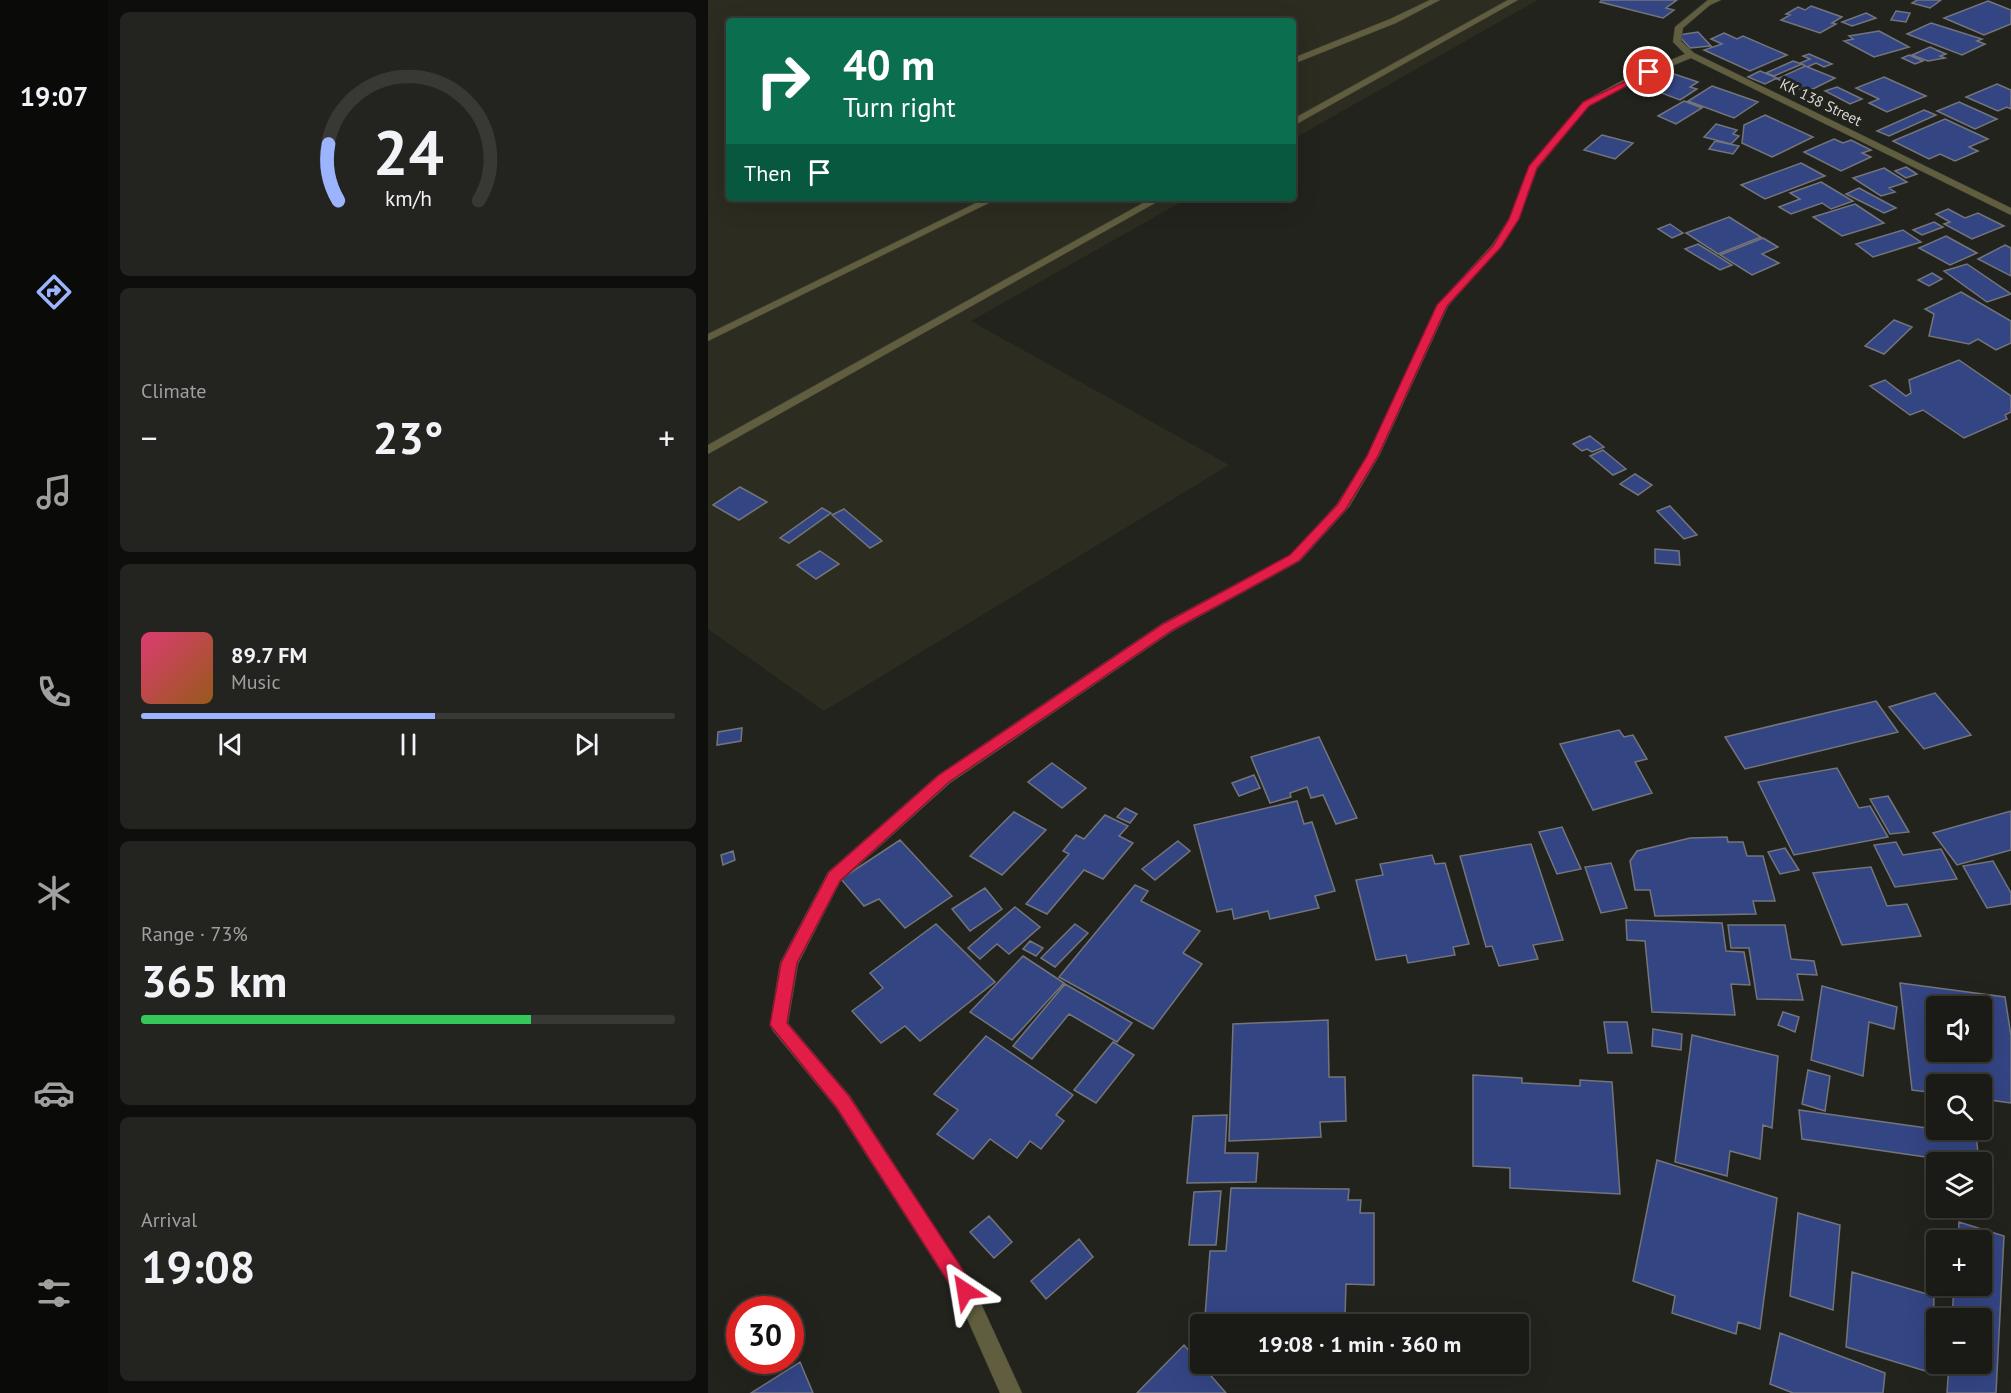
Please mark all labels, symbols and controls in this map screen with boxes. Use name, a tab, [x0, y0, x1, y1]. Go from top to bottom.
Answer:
text: 40 m	[843, 37, 935, 92]
icon: right	[744, 42, 822, 120]
pin	[1623, 46, 1674, 97]
icon: arrive	[1632, 55, 1665, 88]
street label: KK 138 Street	[1777, 74, 1865, 130]
text: 19:07	[20, 79, 88, 113]
text: Turn right	[843, 90, 956, 124]
text: 24	[373, 111, 443, 192]
icon: arrive	[803, 156, 836, 189]
text: Then	[744, 159, 791, 187]
text: km/h	[384, 184, 431, 212]
icon: directions	[33, 271, 75, 313]
text: Climate	[141, 378, 207, 404]
text: 23°	[373, 408, 443, 466]
text: −	[141, 416, 158, 459]
text: +	[658, 416, 675, 459]
icon: music	[33, 471, 75, 513]
text: 89.7 FM	[231, 641, 307, 669]
text: Music	[231, 669, 280, 695]
icon: phone	[33, 671, 75, 713]
icon: previous	[214, 728, 247, 761]
icon: pause	[392, 728, 425, 761]
icon: next	[570, 728, 603, 761]
icon: climate	[33, 872, 75, 914]
text: Range · 73%	[141, 921, 248, 947]
text: 365 km	[141, 951, 287, 1009]
map controls	[1926, 996, 1992, 1374]
button: sound	[1926, 996, 1992, 1062]
icon: car	[33, 1072, 75, 1114]
button: search	[1926, 1074, 1992, 1140]
button: layers	[1926, 1152, 1992, 1218]
text: Arrival	[141, 1207, 197, 1233]
button: +	[1926, 1230, 1992, 1296]
text: 19:08	[141, 1237, 255, 1295]
position arrow	[933, 1259, 997, 1323]
icon: filters	[33, 1272, 75, 1314]
speed limit sign: 30	[726, 1296, 804, 1374]
button: −	[1926, 1308, 1992, 1374]
text: 19:08 · 1 min · 360 m	[1258, 1330, 1461, 1358]

